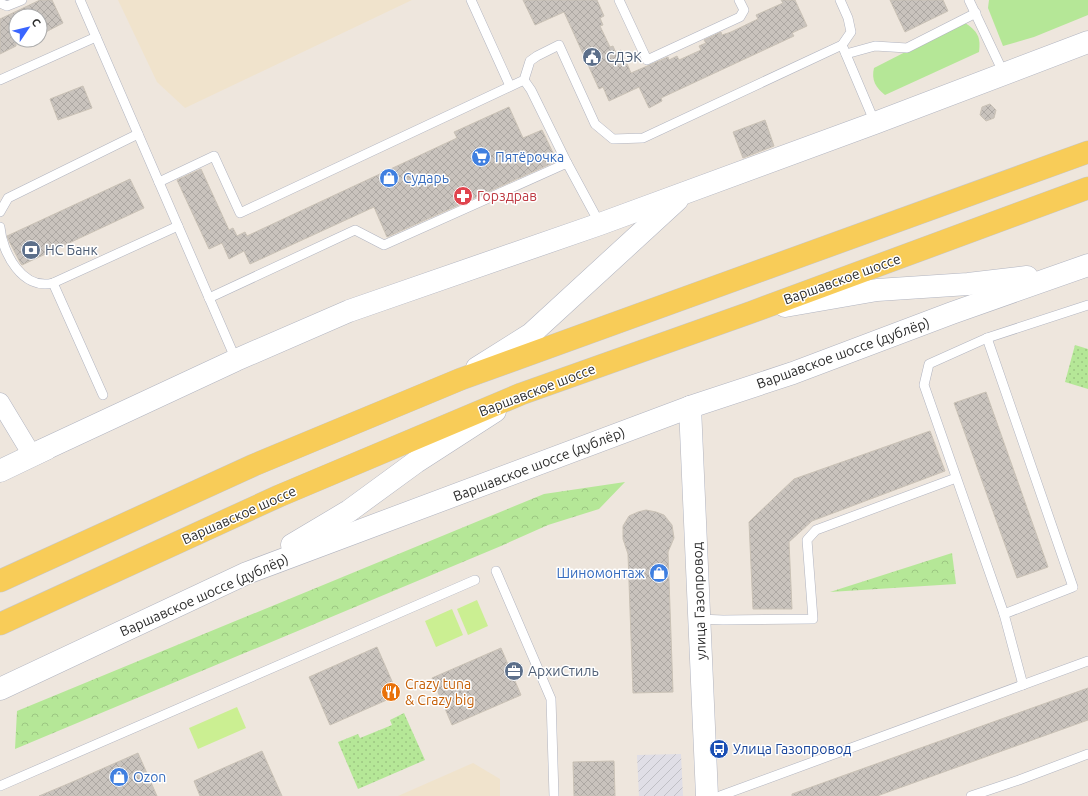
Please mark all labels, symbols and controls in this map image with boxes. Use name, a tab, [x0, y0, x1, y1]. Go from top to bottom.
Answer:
north arrow	[8, 8, 48, 48]
text: С	[29, 16, 43, 29]
public building icon: СДЭК	[581, 46, 603, 68]
place label: СДЭК	[606, 49, 642, 65]
supermarket icon: Пятёрочка	[470, 146, 492, 168]
place label: Пятёрочка	[495, 149, 564, 165]
shop icon: Сударь	[378, 167, 400, 189]
place label: Сударь	[403, 170, 449, 186]
pharmacy icon: Горздрав	[452, 185, 474, 207]
place label: Горздрав	[477, 188, 537, 204]
bank icon: НС Банк	[20, 239, 42, 261]
place label: НС Банк	[45, 242, 98, 258]
street label: Варшавское шоссе	[781, 250, 903, 308]
street label: Варшавское шоссе (дублёр)	[754, 314, 932, 392]
street label: Варшавское шоссе	[477, 360, 597, 420]
street label: Варшавское шоссе (дублёр)	[451, 424, 627, 504]
street label: Варшавское шоссе	[179, 483, 299, 547]
street label: улица Газопровод	[689, 542, 709, 660]
street label: Варшавское шоссе (дублёр)	[117, 551, 291, 639]
shop icon: Шиномонтаж	[648, 562, 670, 584]
place label: Шиномонтаж	[556, 565, 646, 581]
office icon: АрхиСтиль	[503, 660, 525, 682]
place label: АрхиСтиль	[528, 663, 599, 679]
place label: Crazy tuna & Crazy big	[405, 676, 475, 708]
restaurant icon: Crazy tuna & Crazy big	[380, 681, 402, 703]
bus stop icon: Улица Газопровод	[708, 738, 730, 760]
place label: Улица Газопровод	[733, 741, 852, 757]
shop icon: Ozon	[108, 766, 130, 788]
place label: Ozon	[133, 769, 166, 785]

